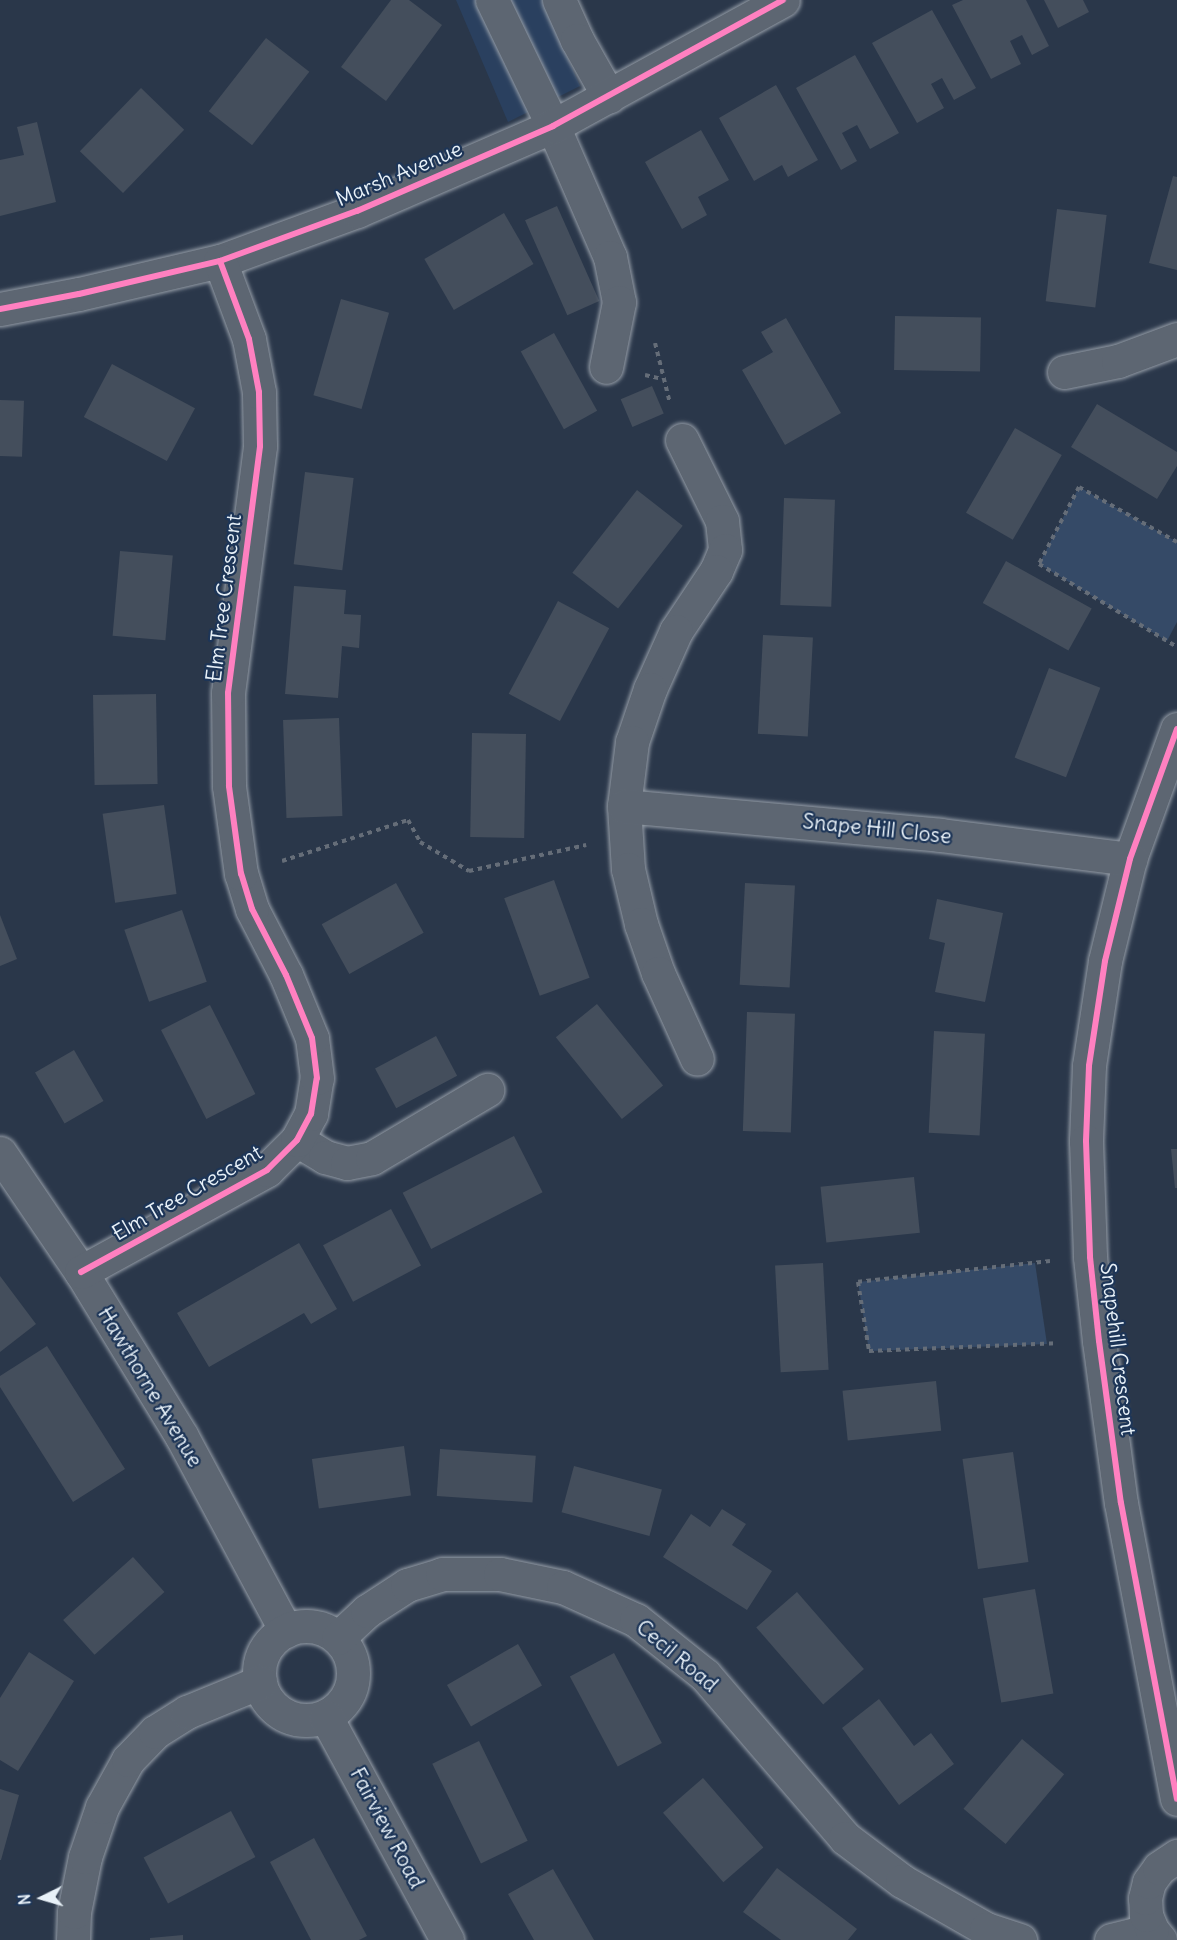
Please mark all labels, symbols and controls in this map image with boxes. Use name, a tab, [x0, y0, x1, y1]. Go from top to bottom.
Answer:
street label: Marsh Avenue	[332, 136, 466, 212]
street label: Elm Tree Crescent	[201, 513, 247, 683]
street label: Snape Hill Close	[801, 809, 953, 849]
street label: Elm Tree Crescent	[108, 1140, 266, 1246]
street label: Snapehill Crescent	[1095, 1261, 1141, 1437]
street label: Hawthorne Avenue	[92, 1303, 208, 1471]
street label: Cecil Road	[631, 1615, 723, 1697]
street label: Fairview Road	[345, 1763, 429, 1893]
north arrow	[12, 1868, 72, 1928]
text: N	[14, 1893, 35, 1906]

